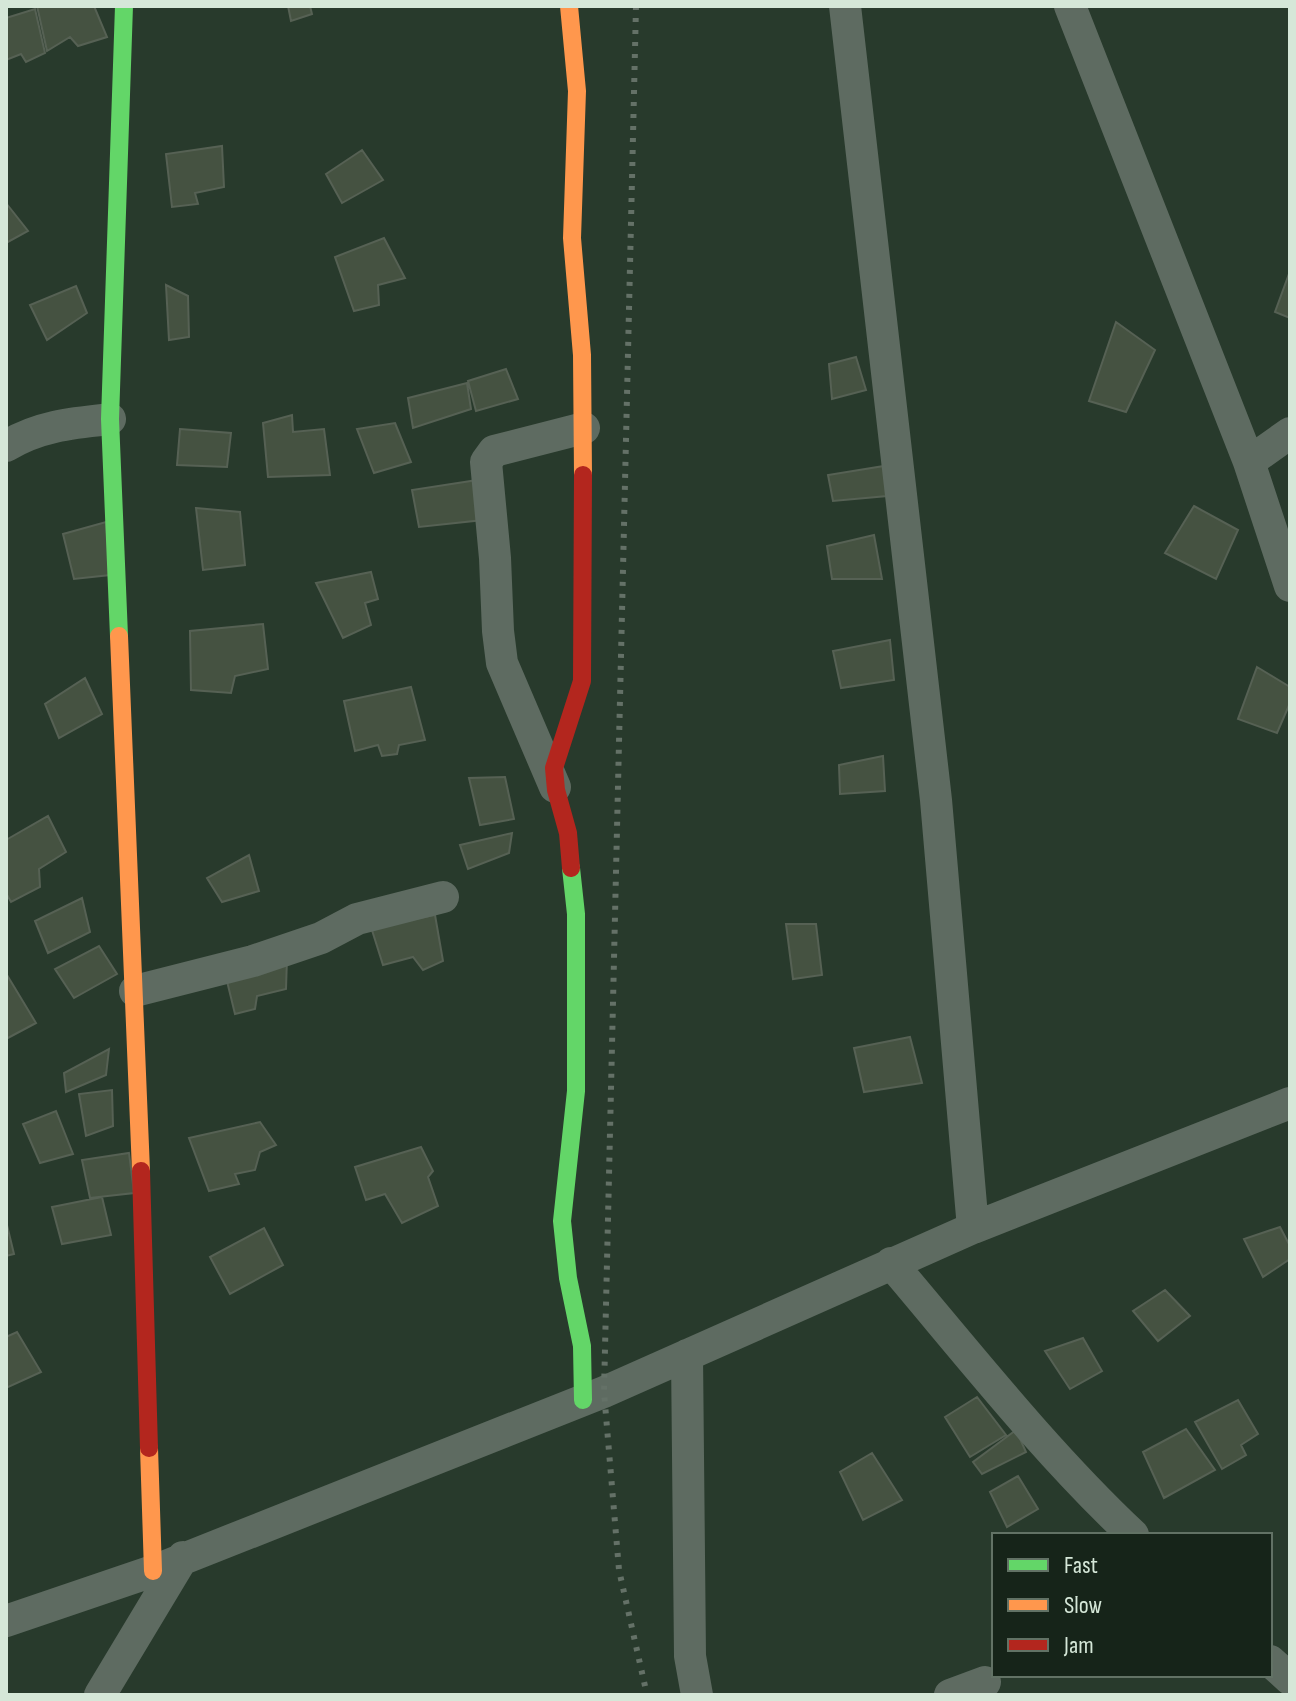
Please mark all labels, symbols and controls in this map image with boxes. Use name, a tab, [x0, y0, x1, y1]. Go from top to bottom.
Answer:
legend	[992, 1533, 1272, 1677]
text: Fast	[1064, 1551, 1098, 1580]
text: Slow	[1064, 1591, 1102, 1620]
text: Jam	[1063, 1631, 1094, 1660]

